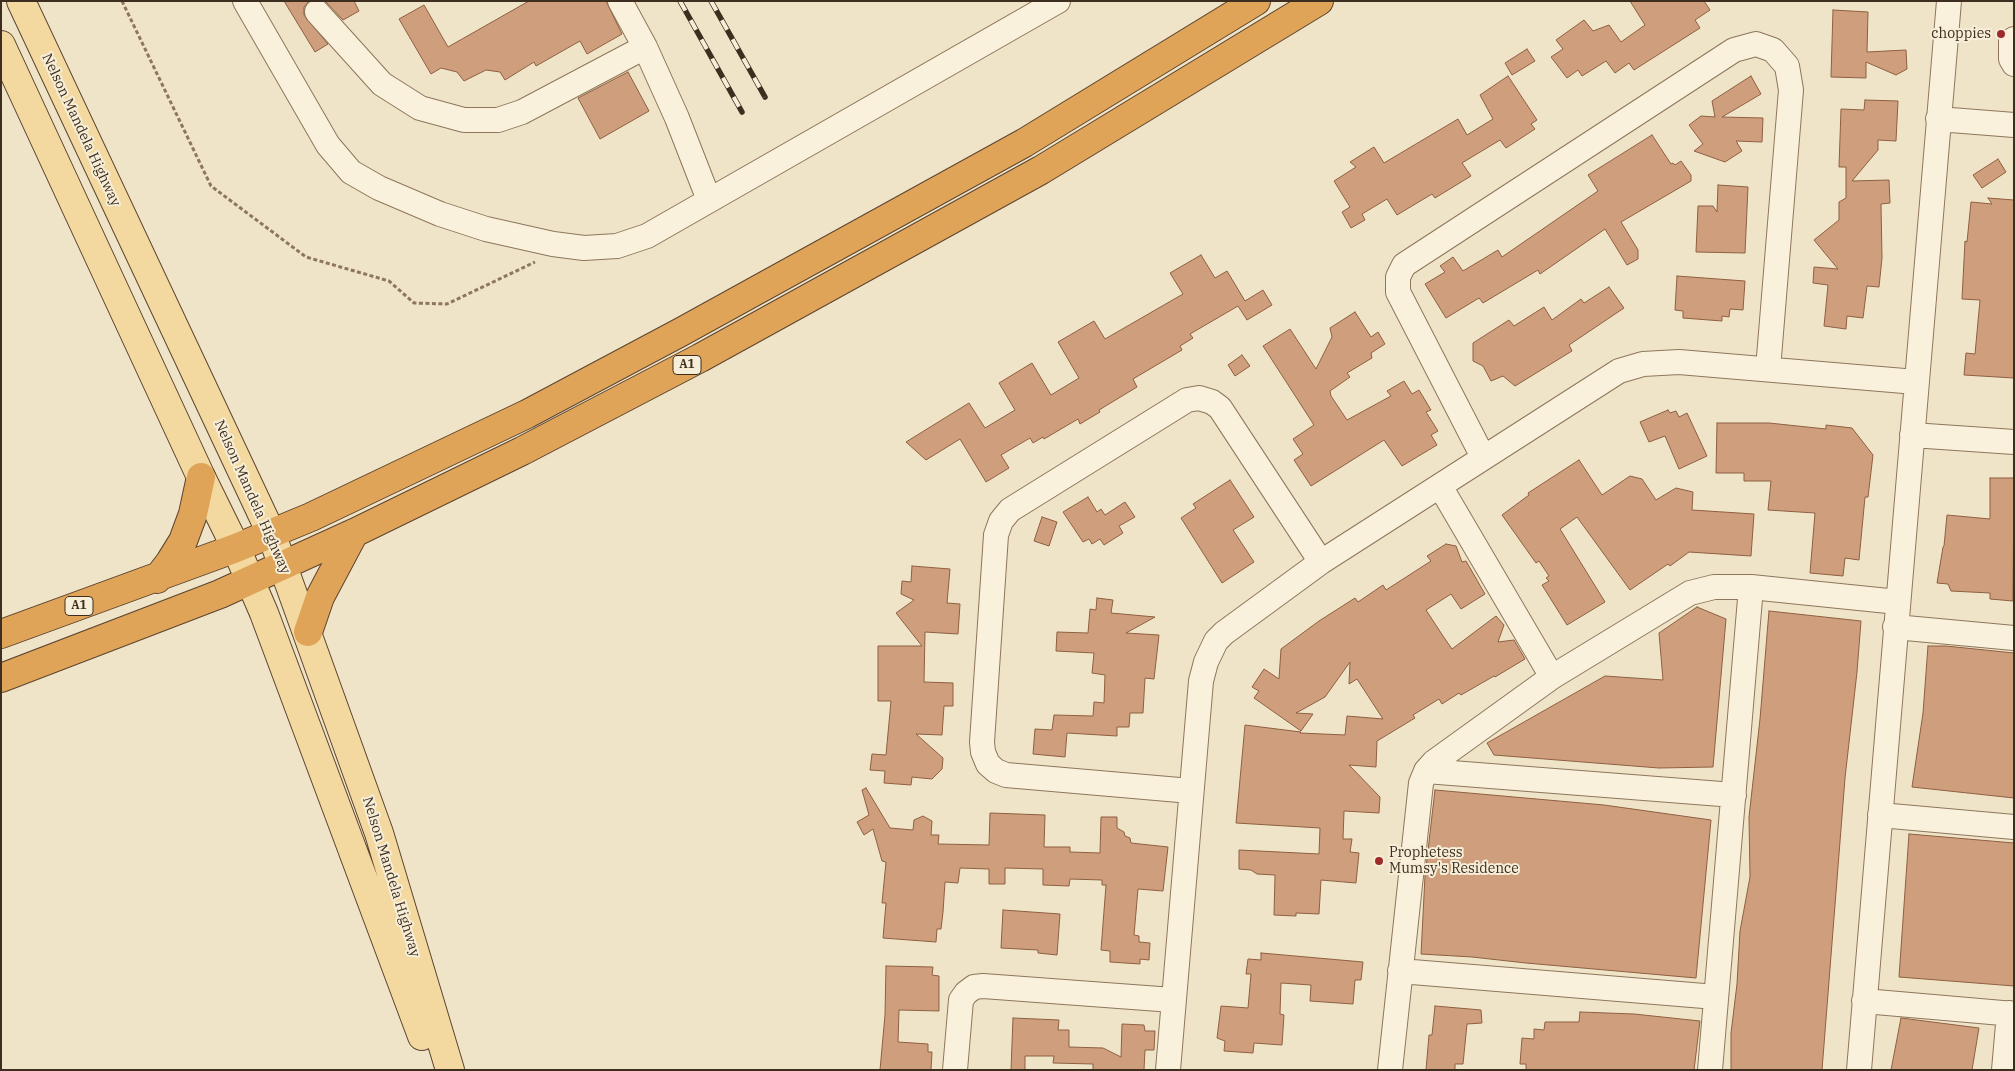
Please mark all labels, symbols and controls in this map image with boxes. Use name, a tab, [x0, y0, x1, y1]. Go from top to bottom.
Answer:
place label: choppies	[1931, 26, 1991, 42]
marker: choppies	[1995, 28, 2007, 40]
street label: Nelson Mandela Highway	[38, 51, 124, 209]
road number: A1	[673, 356, 701, 374]
street label: Nelson Mandela Highway	[210, 417, 294, 577]
road number: A1	[65, 596, 93, 616]
street label: Nelson Mandela Highway	[359, 795, 423, 959]
place label: Prophetess Mumsy's Residence	[1389, 845, 1519, 878]
marker: Prophetess Mumsy's Residence	[1373, 855, 1385, 867]

